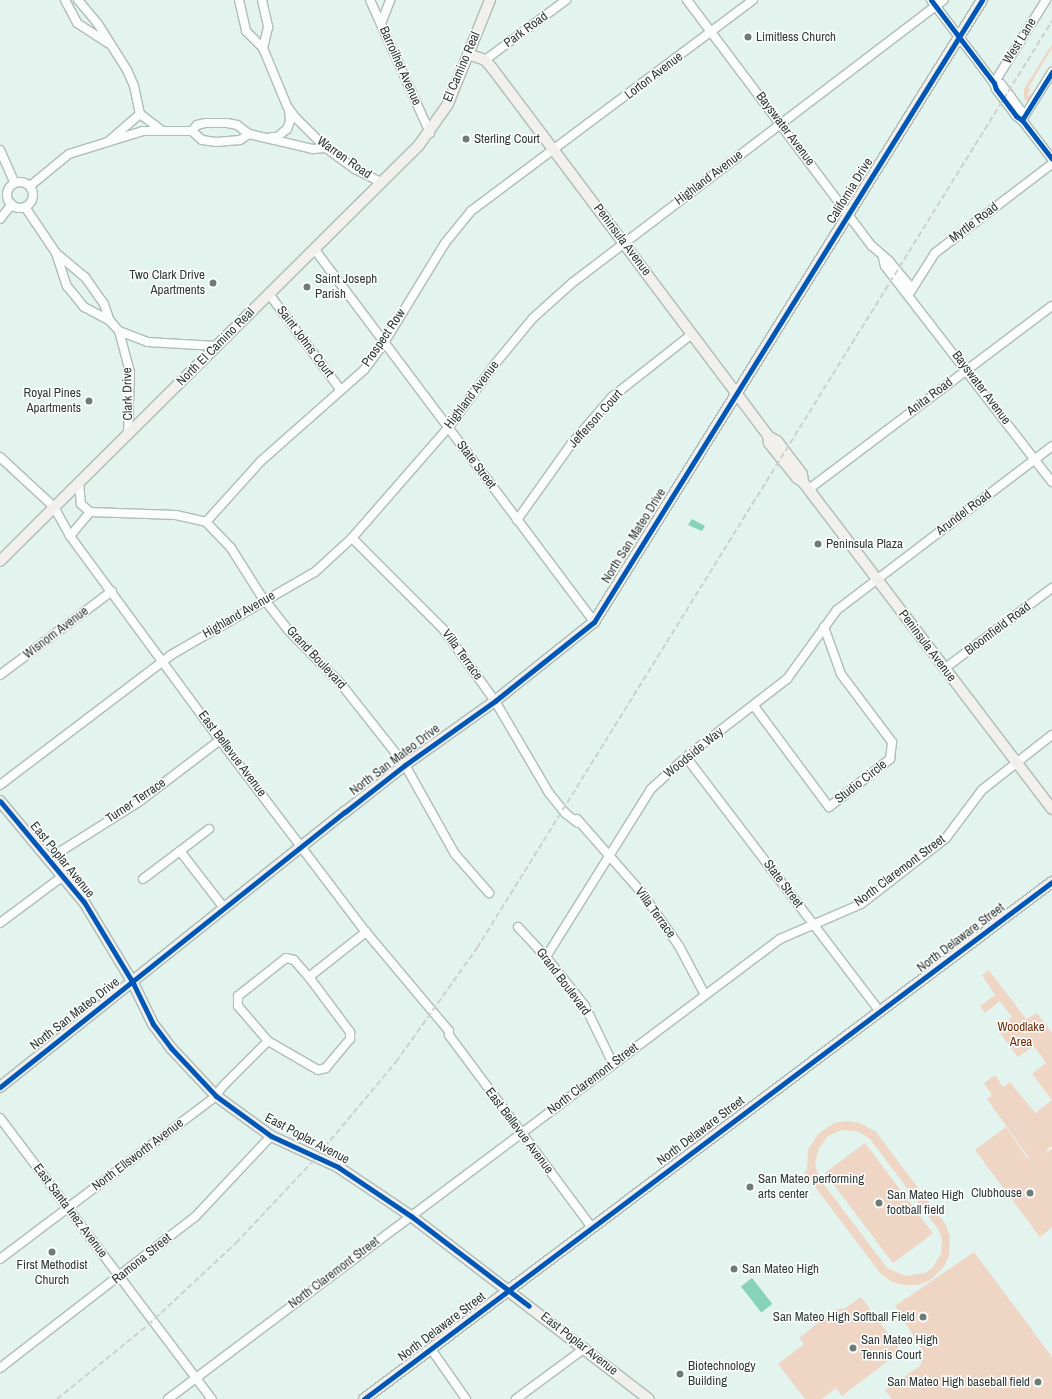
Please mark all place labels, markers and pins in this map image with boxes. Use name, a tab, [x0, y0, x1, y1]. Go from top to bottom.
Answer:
place label: Limitless Church	[756, 29, 836, 45]
marker: Limitless Church	[743, 32, 753, 42]
place label: Sterling Court	[474, 131, 540, 147]
marker: Sterling Court	[461, 134, 471, 144]
place label: Two Clark Drive Apartments	[129, 268, 205, 299]
place label: Saint Joseph Parish	[315, 272, 377, 303]
marker: Two Clark Drive Apartments	[208, 278, 218, 288]
marker: Saint Joseph Parish	[302, 282, 312, 292]
place label: Royal Pines Apartments	[24, 386, 81, 417]
marker: Royal Pines Apartments	[84, 396, 94, 406]
place label: Peninsula Plaza	[826, 536, 903, 552]
marker: Peninsula Plaza	[813, 539, 823, 549]
place label: San Mateo performing arts center	[758, 1172, 864, 1203]
marker: San Mateo performing arts center	[745, 1182, 755, 1192]
place label: Clubhouse	[971, 1185, 1022, 1201]
place label: San Mateo High football field	[887, 1188, 964, 1219]
marker: Clubhouse	[1025, 1188, 1035, 1198]
marker: San Mateo High football field	[874, 1198, 884, 1208]
marker: First Methodist Church	[47, 1247, 57, 1257]
place label: First Methodist Church	[16, 1258, 88, 1289]
place label: San Mateo High	[742, 1261, 819, 1277]
marker: San Mateo High	[729, 1264, 739, 1274]
place label: San Mateo High Softball Field	[773, 1309, 915, 1325]
marker: San Mateo High Softball Field	[918, 1312, 928, 1322]
place label: San Mateo High Tennis Court	[861, 1333, 938, 1364]
marker: San Mateo High Tennis Court	[848, 1343, 858, 1353]
place label: Biotechnology Building	[688, 1359, 756, 1390]
marker: Biotechnology Building	[675, 1369, 685, 1379]
place label: San Mateo High baseball field	[887, 1374, 1030, 1390]
marker: San Mateo High baseball field	[1033, 1377, 1043, 1387]

